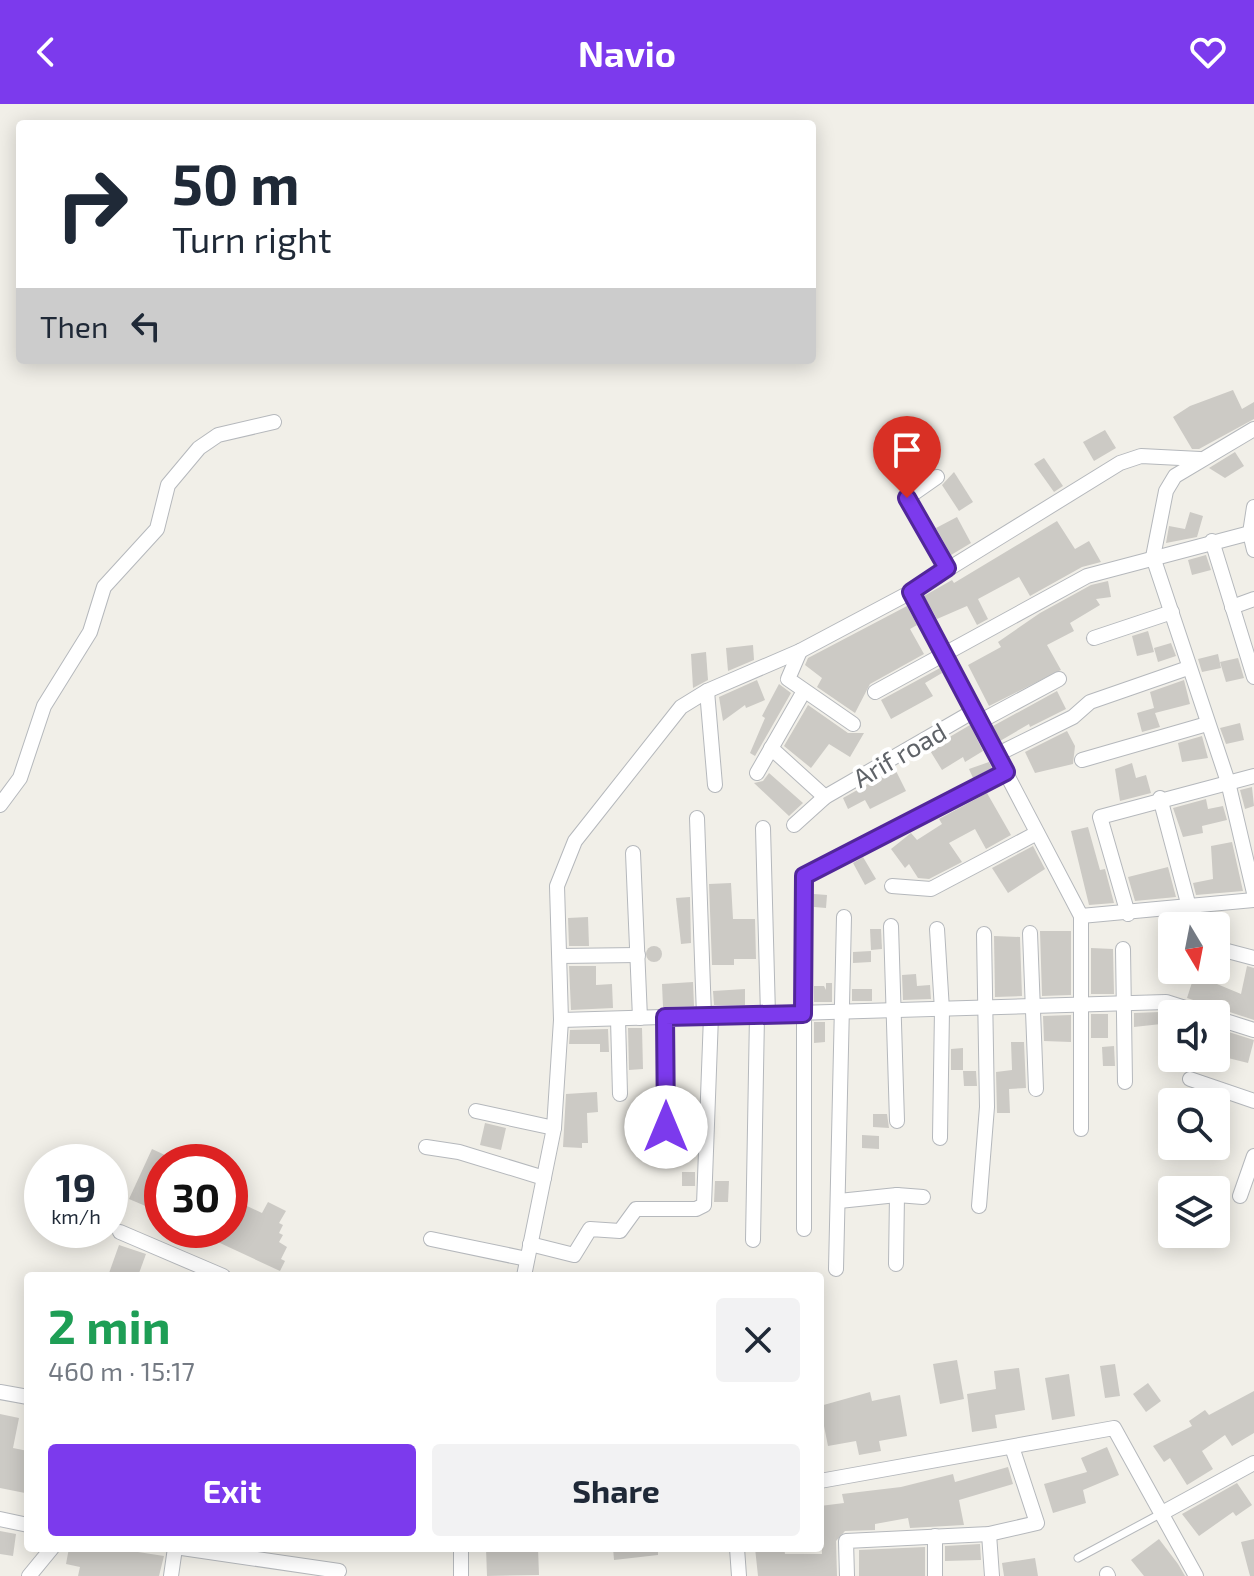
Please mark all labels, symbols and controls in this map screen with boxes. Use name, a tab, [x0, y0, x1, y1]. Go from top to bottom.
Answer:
icon: back	[24, 30, 68, 74]
icon: heart	[1186, 30, 1230, 74]
text: Navio	[578, 31, 676, 74]
text: 50 m	[172, 149, 300, 216]
icon: right	[40, 152, 144, 256]
text: Turn right	[172, 217, 332, 260]
icon: left	[124, 304, 168, 348]
text: Then	[40, 308, 108, 344]
pin	[873, 416, 941, 498]
icon: arrive	[885, 428, 929, 472]
street label: Arif road	[847, 715, 951, 793]
north arrow	[1158, 912, 1230, 984]
map controls	[1158, 912, 1230, 1248]
button: sound	[1158, 1000, 1230, 1072]
position arrow	[624, 1085, 708, 1169]
button: search	[1158, 1088, 1230, 1160]
speed limit sign: 30	[144, 1144, 248, 1248]
text: 19	[56, 1162, 96, 1210]
button: layers	[1158, 1176, 1230, 1248]
text: km/h	[51, 1204, 101, 1228]
text: 2 min	[48, 1296, 171, 1354]
button: close	[716, 1298, 800, 1382]
text: 460 m · 15:17	[48, 1355, 195, 1386]
button: Exit	[48, 1444, 416, 1536]
button: Share	[432, 1444, 800, 1536]

